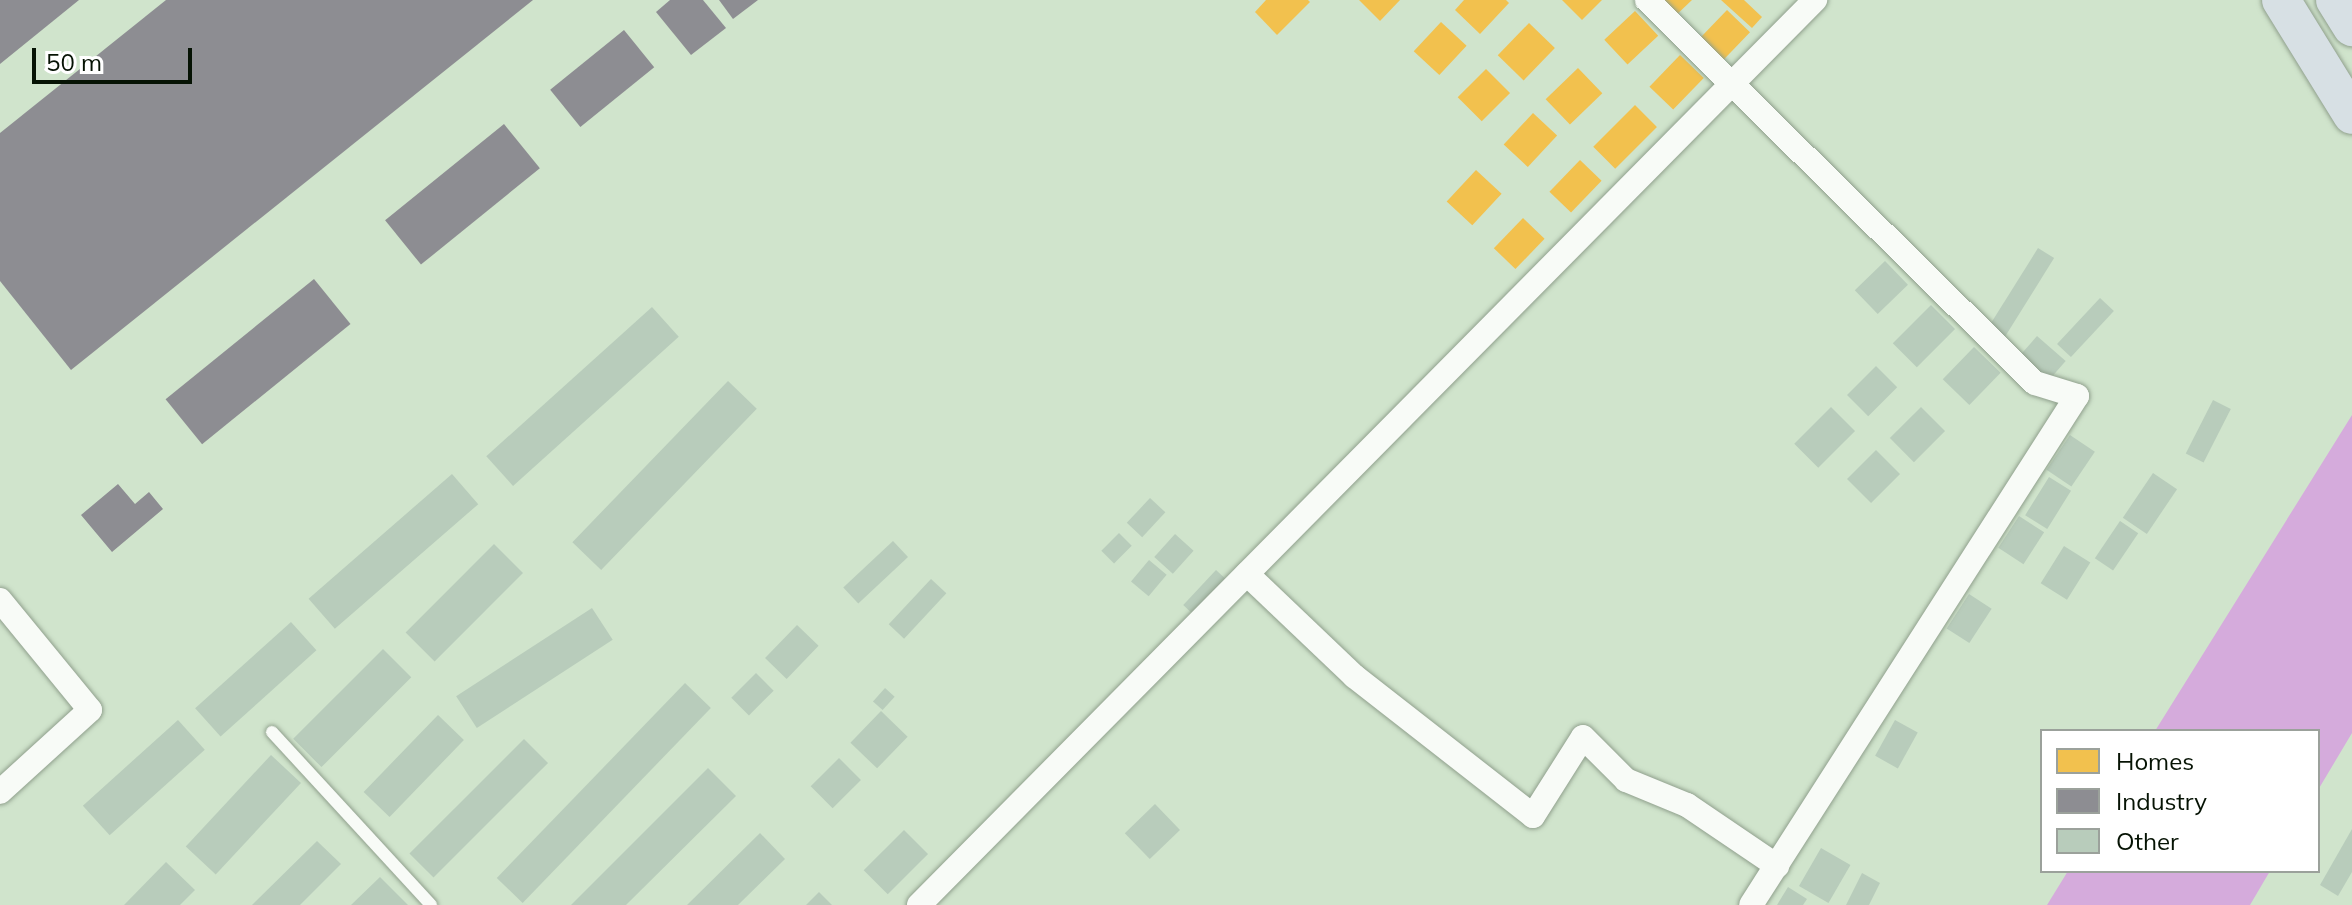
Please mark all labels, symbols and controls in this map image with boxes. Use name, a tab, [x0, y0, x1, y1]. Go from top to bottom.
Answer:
scale bar	[36, 32, 196, 82]
text: 50 m	[46, 47, 102, 77]
legend	[2040, 729, 2320, 873]
text: Homes	[2116, 746, 2194, 776]
text: Industry	[2116, 786, 2207, 816]
text: Other	[2116, 826, 2179, 856]

